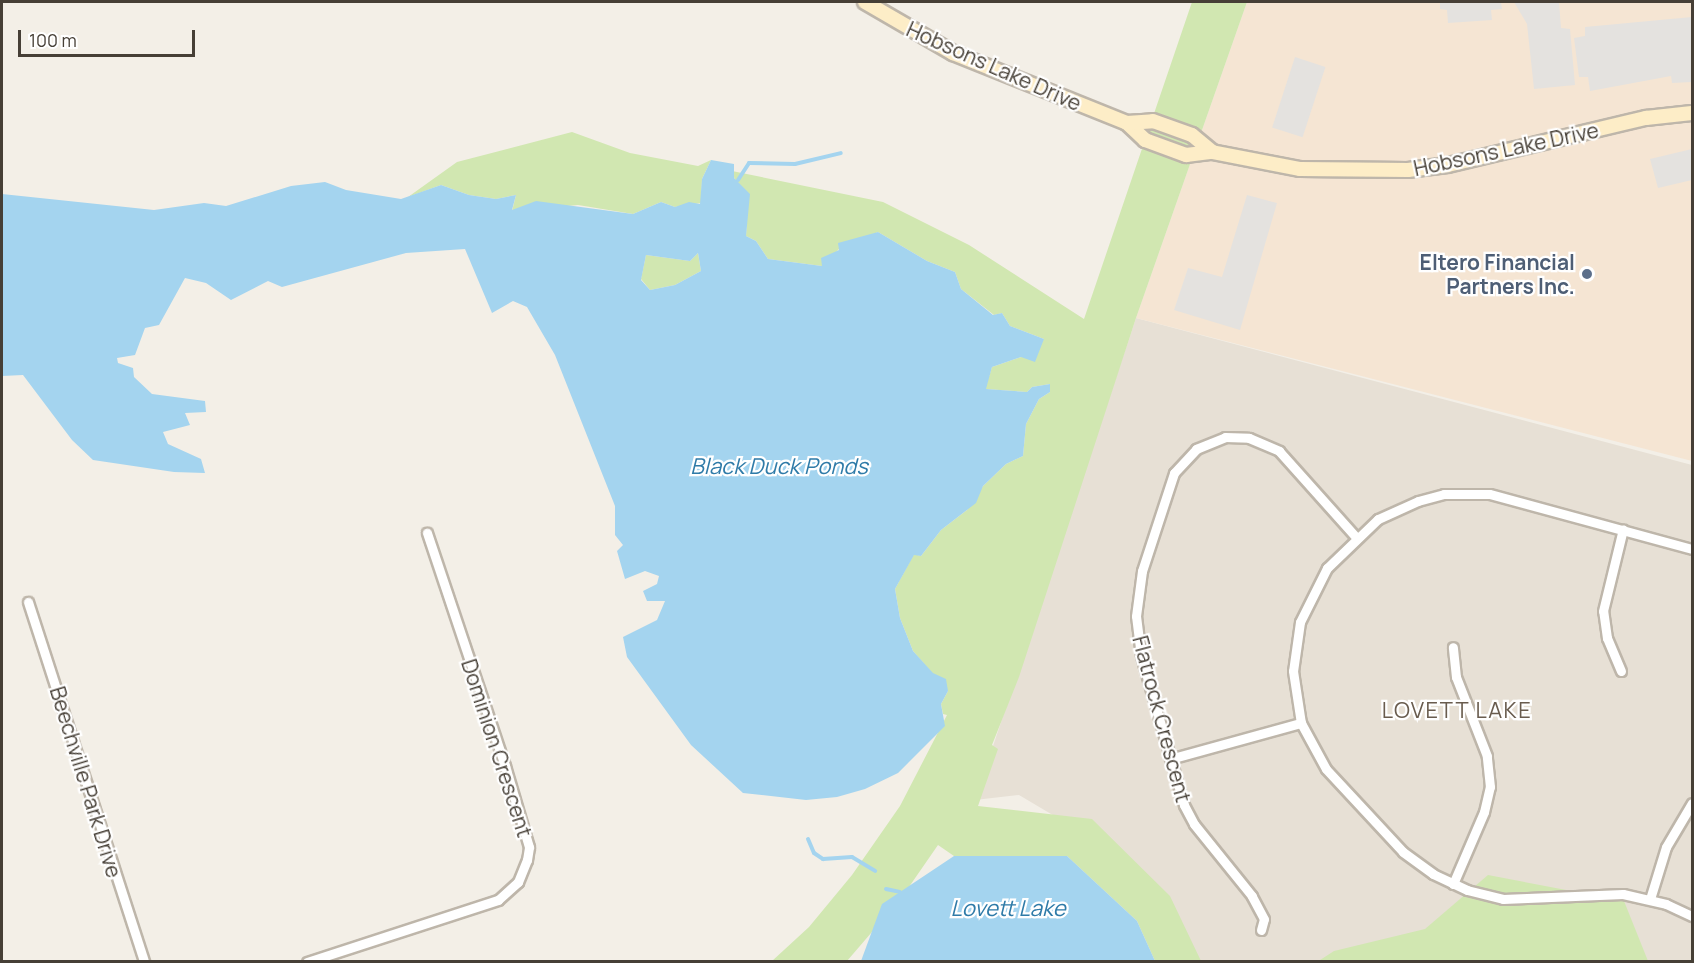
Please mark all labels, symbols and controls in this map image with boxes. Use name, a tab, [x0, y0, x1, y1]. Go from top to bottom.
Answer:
street label: Hobsons Lake Drive	[903, 16, 1085, 116]
scale bar	[21, 18, 198, 56]
text: 100 m	[29, 28, 77, 52]
street label: Hobsons Lake Drive	[1411, 117, 1601, 181]
place label: Eltero Financial Partners Inc.	[1420, 249, 1575, 299]
marker: Eltero Financial Partners Inc.	[1580, 267, 1594, 281]
water label: Black Duck Ponds	[690, 454, 868, 480]
street label: Flatrock Crescent	[1128, 633, 1196, 805]
street label: Dominion Crescent	[456, 656, 538, 840]
street label: Beechville Park Drive	[45, 683, 127, 881]
district label: LOVETT LAKE	[1381, 698, 1533, 724]
water label: Lovett Lake	[950, 896, 1066, 922]

